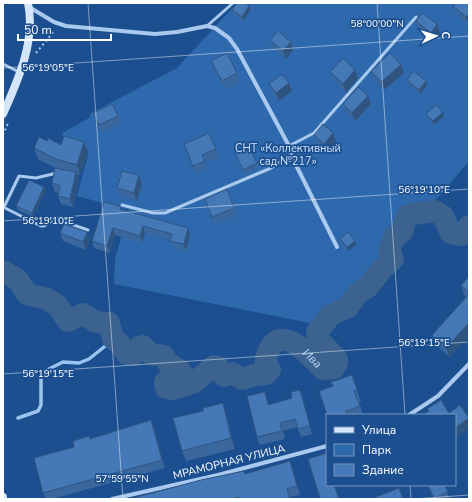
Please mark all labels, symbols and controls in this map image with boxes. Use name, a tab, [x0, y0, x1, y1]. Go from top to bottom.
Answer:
scale bar	[18, 16, 111, 42]
north arrow	[416, 16, 456, 56]
text: 58°00'00"N	[350, 17, 404, 31]
text: 50 m	[24, 22, 52, 38]
text: С	[438, 31, 453, 40]
text: 56°19'05"E	[22, 61, 74, 75]
park label: СНТ «Коллективный сад №217»	[235, 141, 341, 169]
text: 56°19'10"E	[398, 183, 450, 197]
text: 56°19'10"E	[22, 214, 74, 228]
text: 56°19'15"E	[398, 336, 450, 350]
water label: Ива	[299, 345, 326, 372]
text: 56°19'15"E	[22, 367, 74, 381]
legend	[326, 414, 456, 486]
text: Улица	[361, 422, 396, 438]
street label: МРАМОРНАЯ УЛИЦА	[171, 441, 287, 483]
text: Парк	[362, 442, 392, 458]
text: Здание	[362, 462, 404, 478]
text: 57°59'55"N	[95, 472, 149, 486]

